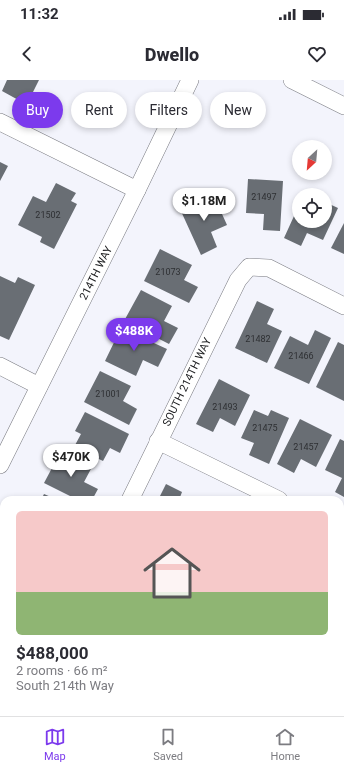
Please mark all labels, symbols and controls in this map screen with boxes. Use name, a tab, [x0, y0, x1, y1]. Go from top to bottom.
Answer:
text: 11:32	[20, 5, 59, 23]
icon: back	[16, 43, 38, 65]
icon: heart	[306, 43, 328, 65]
text: Dwello	[145, 44, 199, 65]
chip: Buy	[12, 92, 63, 128]
chip: Rent	[71, 92, 127, 128]
chip: Filters	[135, 92, 202, 128]
chip: New	[210, 92, 266, 128]
north arrow	[292, 140, 332, 180]
map controls	[292, 140, 332, 228]
pin: $1.18M	[171, 188, 237, 222]
button: locate	[292, 188, 332, 228]
house number: 21497	[251, 192, 277, 202]
text: $1.18M	[182, 193, 227, 208]
house number: 21502	[35, 210, 61, 220]
street label: 214TH WAY	[77, 244, 115, 302]
house number: 21073	[155, 267, 181, 277]
pin: $488K	[106, 318, 162, 352]
text: $488K	[115, 323, 153, 338]
house number: 21482	[245, 334, 271, 344]
street label: SOUTH 214TH WAY	[160, 335, 214, 428]
house number: 21466	[288, 351, 314, 361]
house number: 21001	[95, 389, 121, 399]
house number: 21493	[212, 402, 238, 412]
house number: 21475	[252, 423, 278, 433]
house number: 21457	[293, 442, 319, 452]
pin: $470K	[43, 444, 99, 478]
text: $470K	[52, 449, 90, 464]
icon: home	[136, 537, 208, 609]
text: $488,000	[16, 643, 88, 663]
text: 2 rooms · 66 m²	[16, 663, 108, 678]
text: South 214th Way	[16, 678, 114, 693]
tab: Map	[44, 726, 66, 763]
tab: Saved	[153, 726, 183, 763]
tab: Home	[271, 726, 300, 763]

